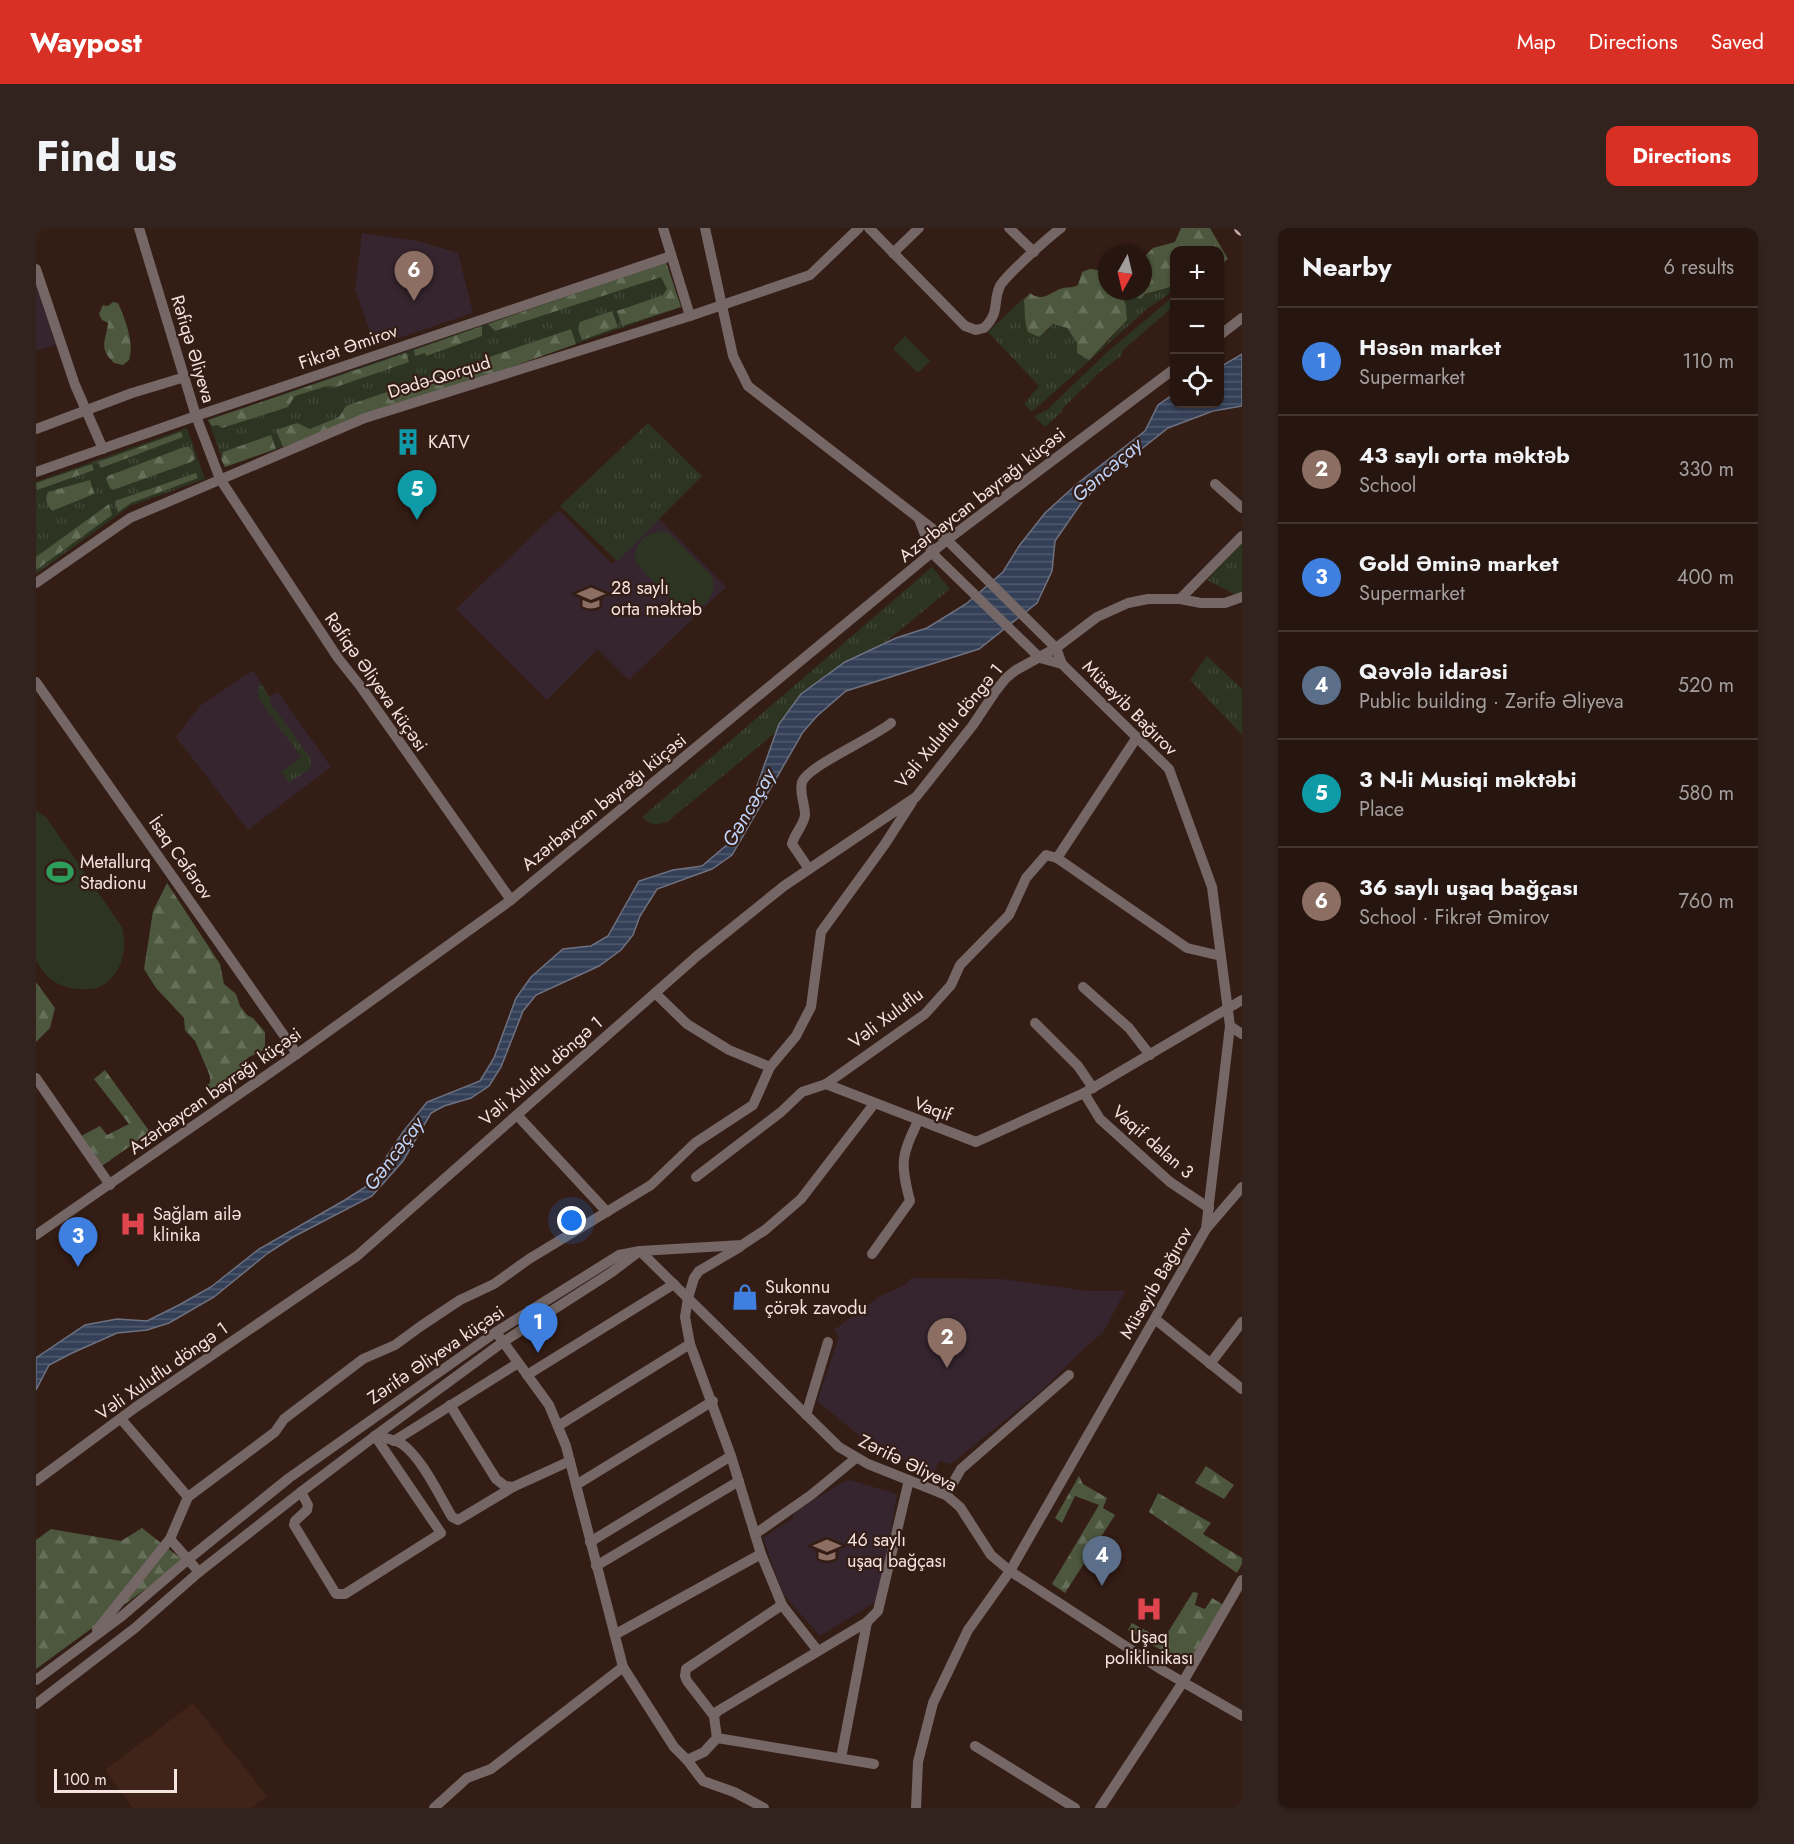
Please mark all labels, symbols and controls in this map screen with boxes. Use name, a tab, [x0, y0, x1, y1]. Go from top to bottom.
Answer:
text: Waypost	[30, 22, 142, 63]
text: Map	[1517, 27, 1556, 57]
text: Directions	[1589, 27, 1678, 57]
text: Saved	[1711, 27, 1764, 57]
text: Find us	[36, 126, 177, 187]
button: Directions	[1606, 126, 1758, 186]
north arrow	[1098, 246, 1152, 300]
map controls	[1170, 246, 1224, 408]
button: +	[1170, 246, 1224, 300]
text: Nearby	[1302, 248, 1391, 286]
pin: 6	[394, 251, 434, 301]
text: 6 results	[1664, 253, 1734, 282]
street label: Rəfiqə Əliyeva	[164, 292, 222, 406]
button: −	[1170, 300, 1224, 354]
street label: Fikrət Əmirov	[295, 318, 401, 376]
text: Həsən market	[1359, 331, 1501, 363]
text: 1	[1316, 347, 1327, 376]
text: 110 m	[1682, 347, 1734, 376]
street label: Dədə-Qorqud	[384, 349, 494, 405]
button: locate	[1170, 354, 1224, 408]
text: Supermarket	[1359, 363, 1465, 392]
street label: Azərbaycan bayrağı küçəsi	[893, 421, 1071, 569]
building icon: KATV	[393, 427, 423, 457]
place label: KATV	[428, 429, 470, 455]
water label: Gəncəçay	[1065, 430, 1150, 509]
text: 43 saylı orta məktəb	[1359, 439, 1570, 471]
text: 2	[1315, 455, 1328, 484]
text: 330 m	[1679, 455, 1734, 484]
pin: 5	[398, 470, 436, 520]
text: School	[1359, 471, 1416, 500]
text: Gold Əminə market	[1359, 547, 1558, 579]
text: 3	[1315, 563, 1328, 592]
text: 400 m	[1677, 563, 1734, 592]
place label: 28 saylı orta məktəb	[611, 575, 702, 622]
text: Supermarket	[1359, 579, 1465, 608]
school or university icon: 28 saylı orta məktəb	[576, 583, 606, 613]
street label: Rəfiqə Əliyeva küçəsi	[318, 607, 434, 757]
street label: Müseyib Bağırov	[1076, 654, 1184, 762]
text: Qəvələ idarəsi	[1359, 655, 1508, 687]
street label: Vəli Xuluflu döngə 1	[889, 658, 1009, 794]
text: 4	[1315, 671, 1328, 700]
text: 520 m	[1678, 671, 1734, 700]
text: Public building · Zərifə Əliyeva	[1359, 687, 1624, 716]
street label: Azərbaycan bayrağı küçəsi	[516, 727, 692, 877]
water label: Gəncəçay	[715, 762, 784, 852]
text: 3 N-li Musiqi məktəbi	[1359, 763, 1577, 795]
text: 5	[1315, 779, 1328, 808]
text: 580 m	[1678, 779, 1734, 808]
text: Place	[1359, 795, 1404, 824]
street label: İsaq Cəfərov	[143, 811, 219, 905]
place label: Metallurq Stadionu	[80, 849, 151, 896]
sports icon: Metallurq Stadionu	[45, 857, 75, 887]
text: 36 saylı uşaq bağçası	[1359, 871, 1578, 903]
text: 6	[1315, 887, 1328, 916]
text: 760 m	[1678, 887, 1734, 916]
text: School · Fikrət Əmirov	[1359, 903, 1549, 932]
street label: Vəli Xuluflu	[843, 981, 929, 1055]
street label: Vəli Xuluflu döngə 1	[474, 1010, 608, 1132]
street label: Azərbaycan bayrağı küçəsi	[123, 1021, 307, 1161]
street label: Vaqif	[910, 1090, 956, 1128]
street label: Vaqif dalan 3	[1106, 1099, 1200, 1185]
water label: Gəncəçay	[357, 1110, 432, 1197]
place label: Sağlam ailə klinika	[153, 1201, 242, 1248]
your location	[557, 1206, 586, 1235]
hospital icon: Sağlam ailə klinika	[118, 1209, 148, 1239]
pin: 3	[58, 1218, 98, 1267]
street label: Müseyib Bağırov	[1113, 1222, 1199, 1344]
place label: Sukonnu çörək zavodu	[765, 1274, 867, 1321]
shop icon: Sukonnu çörək zavodu	[730, 1282, 760, 1312]
street label: Zərifə Əliyeva küçəsi	[362, 1299, 510, 1411]
pin: 1	[518, 1304, 558, 1353]
street label: Vəli Xuluflu döngə 1	[91, 1316, 233, 1426]
pin: 2	[928, 1318, 966, 1368]
street label: Zərifə Əliyeva	[854, 1428, 962, 1498]
place label: 46 saylı uşaq bağçası	[847, 1527, 946, 1574]
school or university icon: 46 saylı uşaq bağçası	[812, 1535, 842, 1565]
pin: 4	[1082, 1536, 1122, 1586]
hospital icon: Uşaq poliklinikası	[1134, 1594, 1164, 1624]
place label: Uşaq poliklinikası	[1105, 1624, 1193, 1671]
scale bar	[54, 1766, 177, 1794]
text: 100 m	[63, 1768, 107, 1791]

